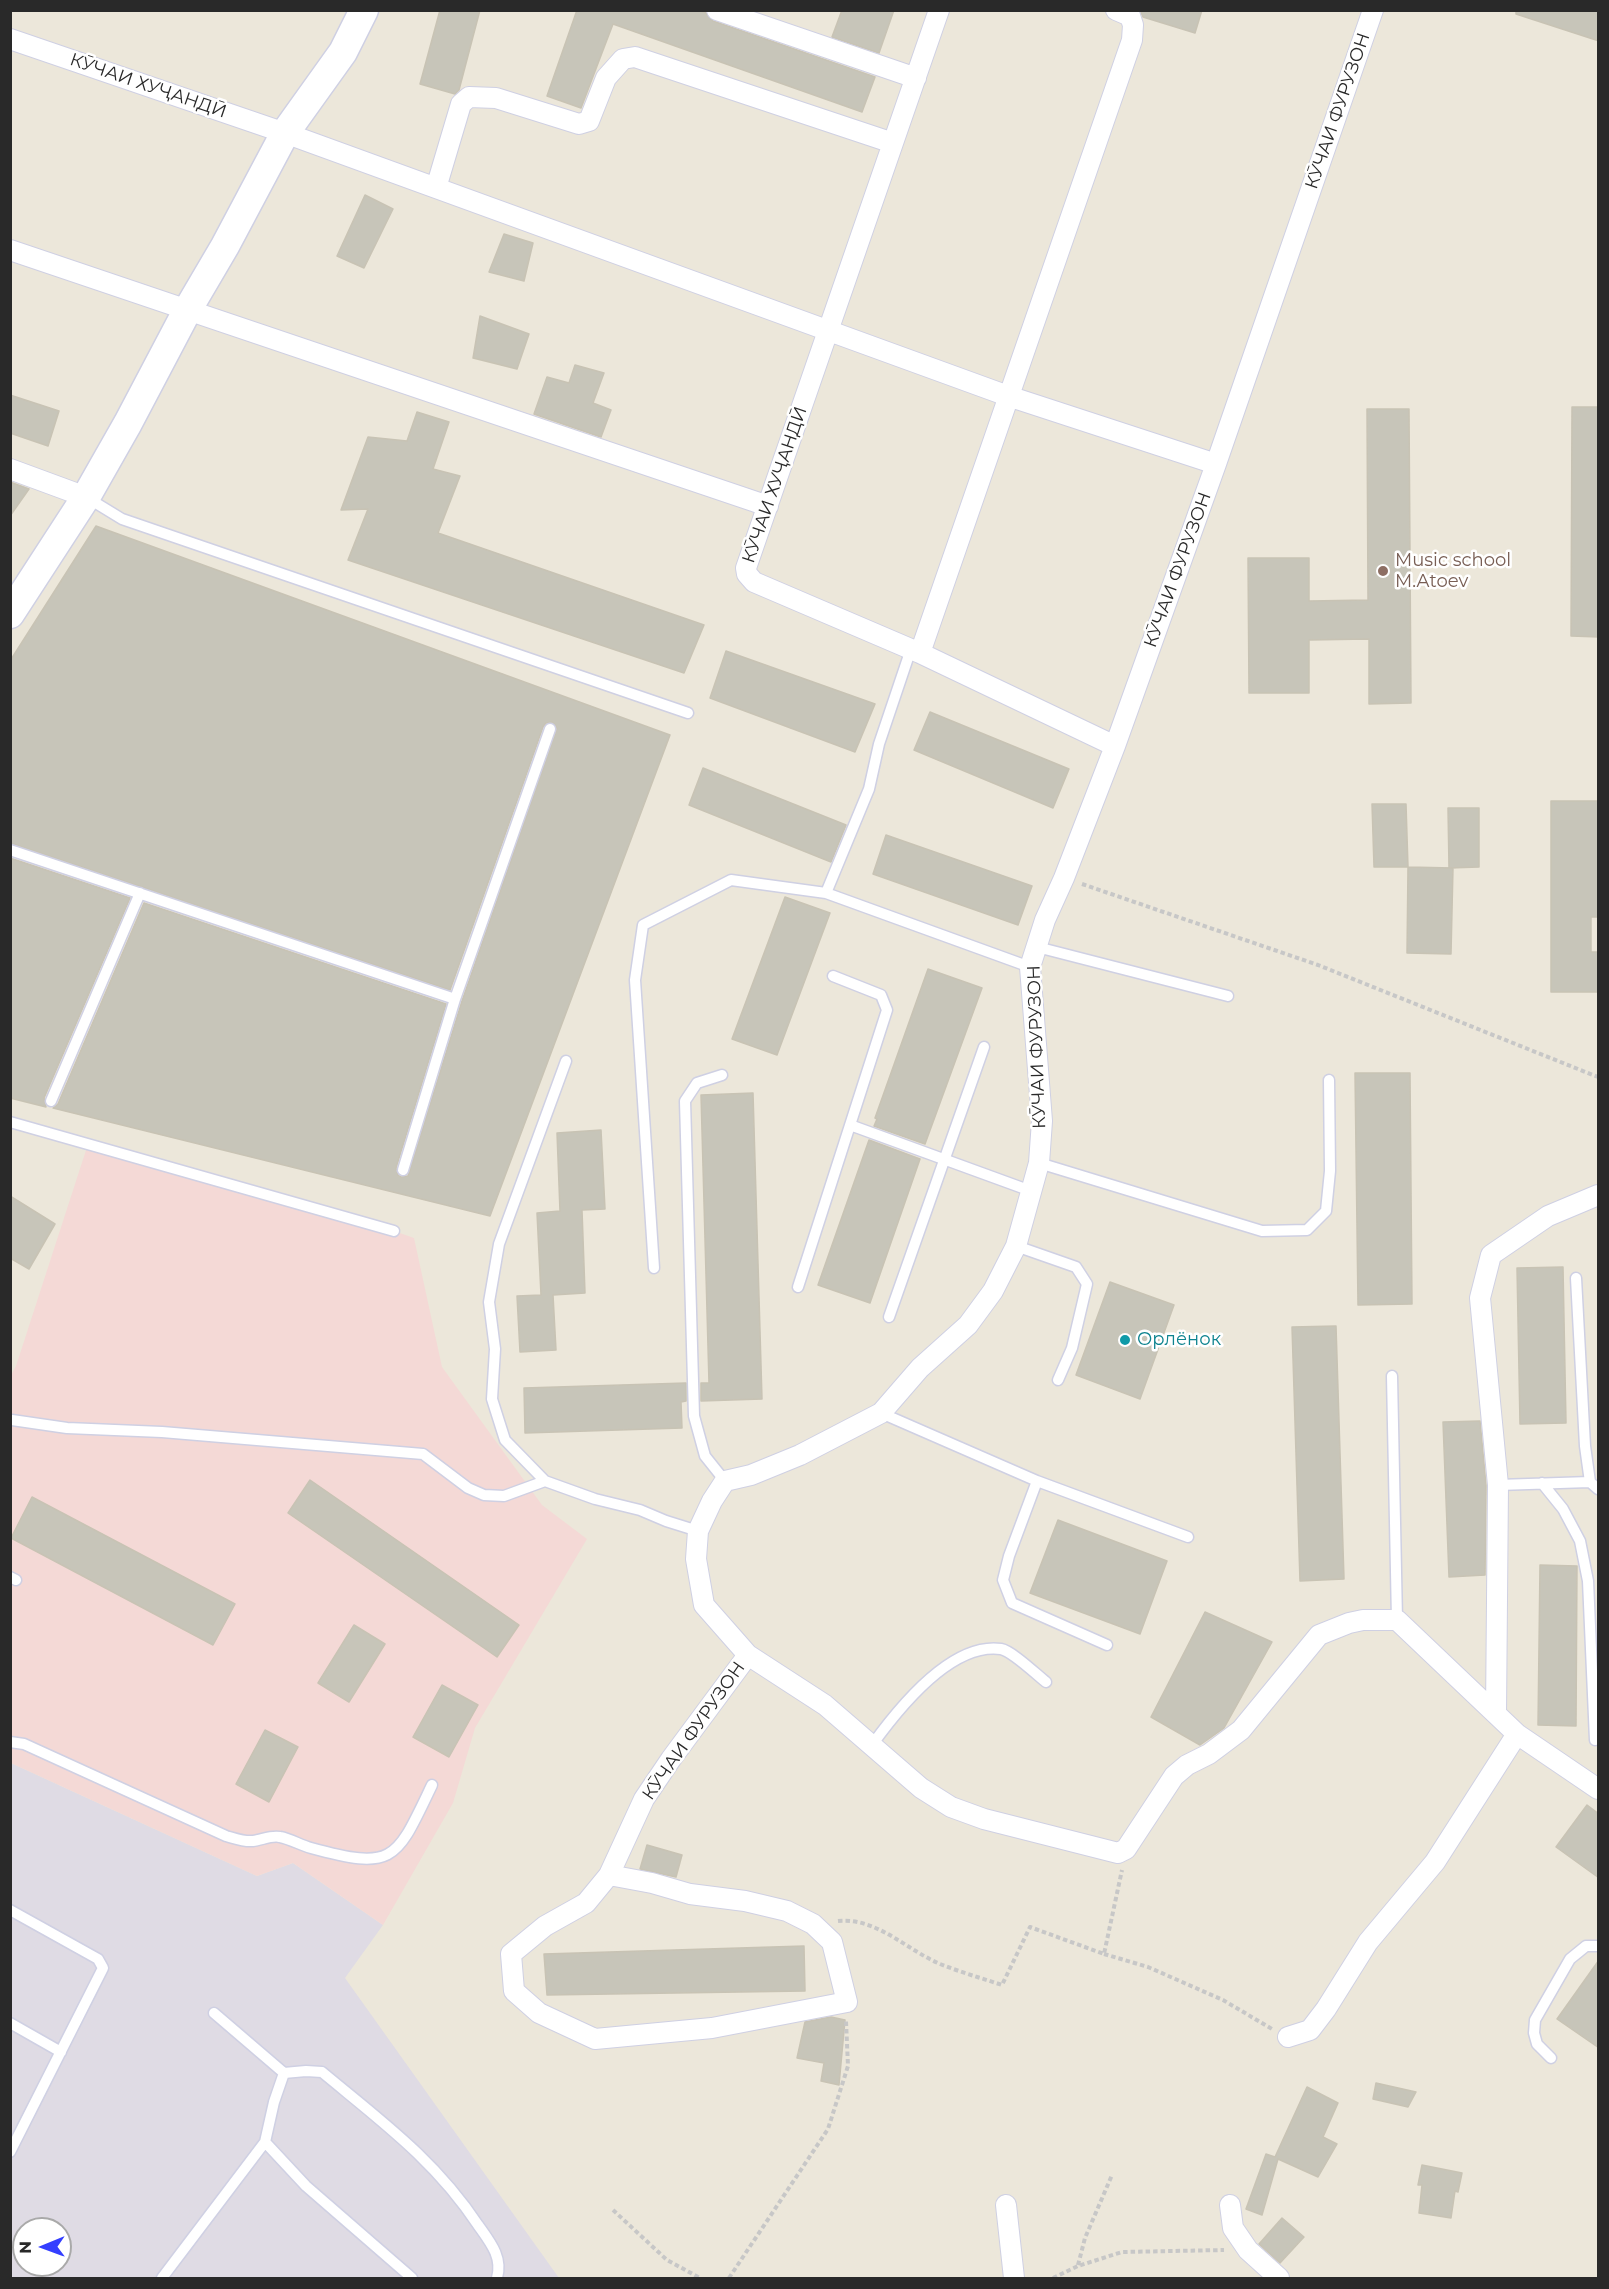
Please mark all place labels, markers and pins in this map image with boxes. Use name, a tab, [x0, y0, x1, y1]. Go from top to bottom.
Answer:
place label: Music school M.Atoev	[1395, 550, 1511, 592]
marker: Music school M.Atoev	[1376, 564, 1390, 578]
place label: Орлёнок	[1137, 1329, 1221, 1351]
marker: Орлёнок	[1118, 1333, 1132, 1347]

